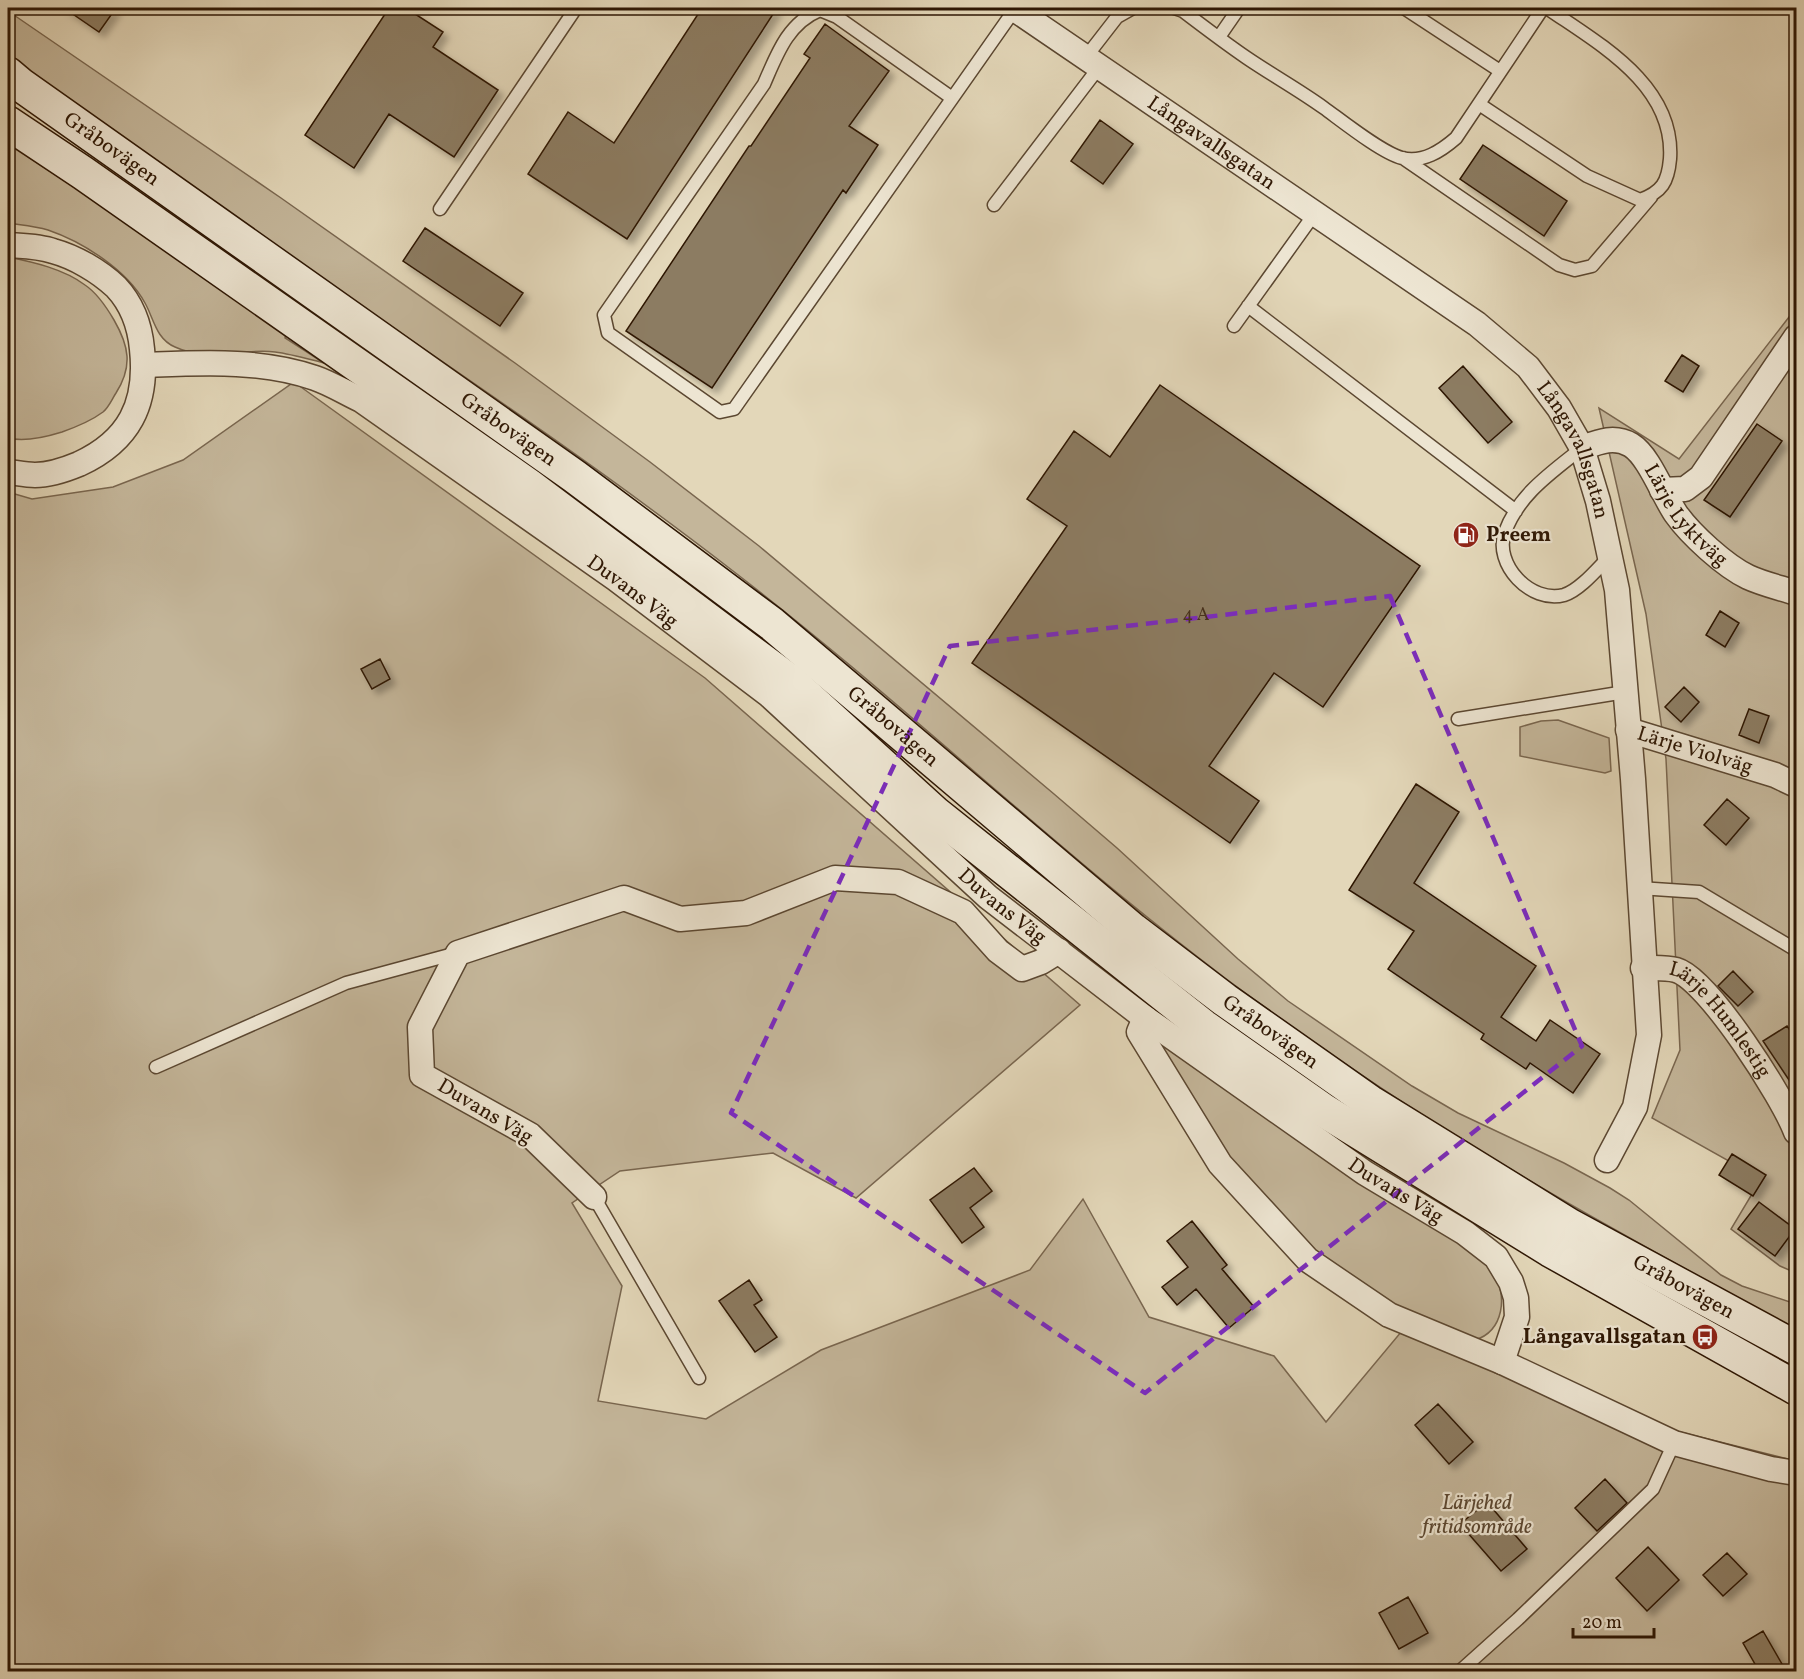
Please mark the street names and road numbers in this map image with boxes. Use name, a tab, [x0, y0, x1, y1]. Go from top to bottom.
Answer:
street label: Långavallsgatan	[1141, 89, 1281, 197]
street label: Gråbovägen	[58, 105, 166, 193]
street label: Långavallsgatan	[1529, 375, 1616, 522]
street label: Gråbovägen	[454, 385, 563, 474]
street label: Lärje Lyktväg	[1637, 459, 1734, 574]
street label: Duvans Väg	[581, 548, 684, 636]
street label: Gråbovägen	[841, 679, 945, 774]
street label: Lärje Violväg	[1633, 719, 1756, 782]
street label: Duvans Väg	[951, 861, 1053, 952]
street label: Lärje Humlestig	[1666, 954, 1778, 1084]
street label: Gråbovägen	[1216, 988, 1325, 1076]
street label: Duvans Väg	[432, 1072, 538, 1152]
street label: Duvans Väg	[1342, 1151, 1449, 1231]
street label: Gråbovägen	[1628, 1248, 1740, 1327]

